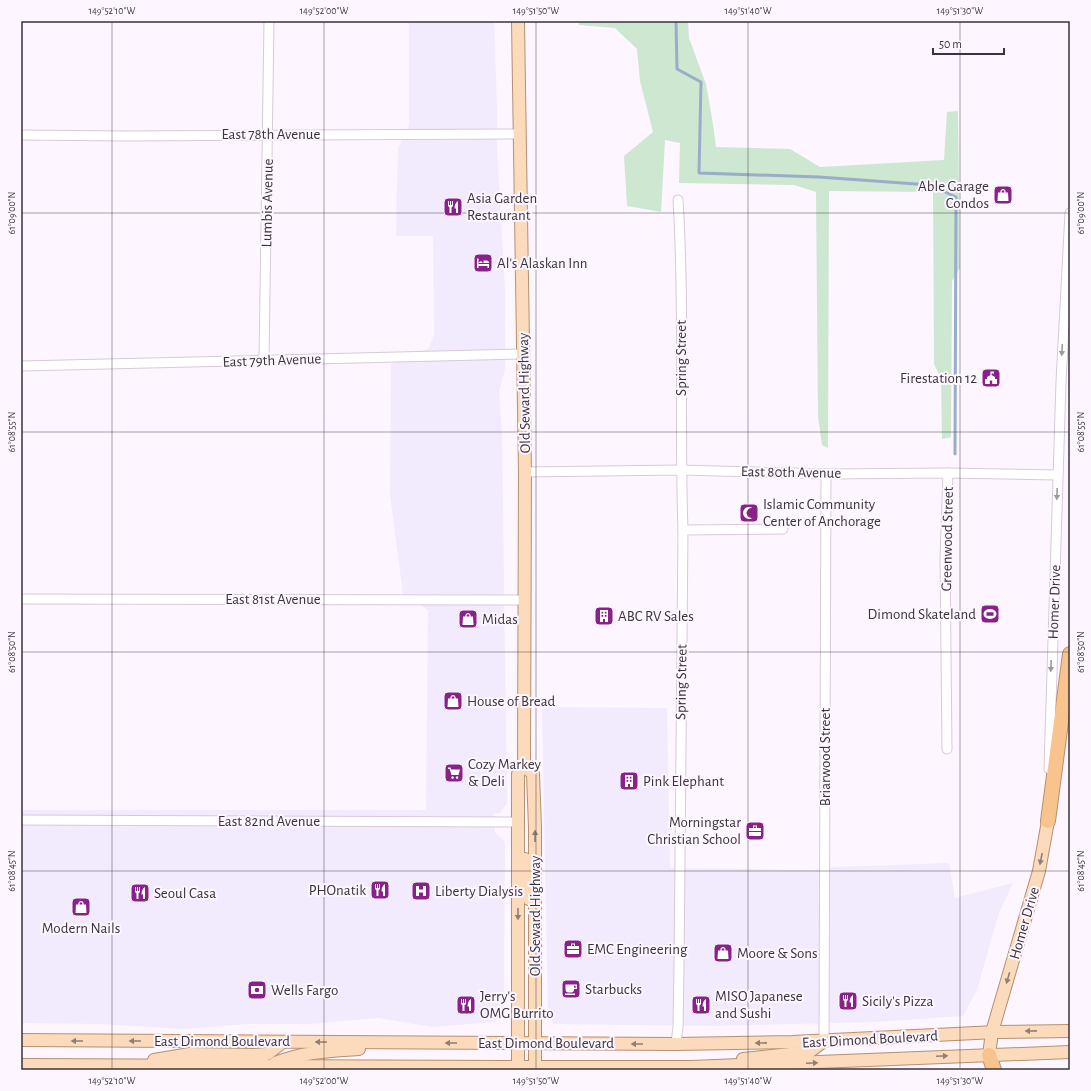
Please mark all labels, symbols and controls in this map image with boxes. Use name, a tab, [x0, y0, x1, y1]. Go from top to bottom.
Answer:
text: 149°52'10"W	[89, 6, 135, 16]
text: 149°52'00"W	[300, 6, 348, 16]
text: 149°51'50"W	[513, 6, 559, 16]
text: 149°51'40"W	[724, 6, 772, 16]
text: 149°51'30"W	[937, 6, 983, 16]
scale bar	[933, 30, 1004, 56]
text: 50 m	[939, 38, 962, 50]
street label: East 78th Avenue	[222, 127, 320, 142]
street label: Lumbis Avenue	[259, 158, 276, 248]
place label: Able Garage Condos	[918, 179, 989, 211]
shop icon: Able Garage Condos	[992, 184, 1014, 206]
place label: Asia Garden Restaurant	[467, 191, 537, 223]
text: 61°09'00"N	[7, 192, 17, 234]
text: 61°09'00"N	[1076, 192, 1086, 234]
restaurant icon: Asia Garden Restaurant	[442, 196, 464, 218]
hotel icon: Al's Alaskan Inn	[472, 252, 494, 274]
place label: Al's Alaskan Inn	[497, 256, 587, 271]
street label: Spring Street	[674, 320, 689, 396]
street label: Old Seward Highway	[516, 332, 533, 453]
one-way arrow	[1059, 344, 1065, 357]
street label: East 79th Avenue	[222, 351, 322, 370]
public building icon: Firestation 12	[980, 367, 1002, 389]
place label: Firestation 12	[900, 371, 977, 386]
text: 61°08'55"N	[7, 412, 17, 452]
text: 61°08'55"N	[1076, 412, 1086, 452]
street label: East 80th Avenue	[741, 464, 841, 481]
street label: Greenwood Street	[939, 486, 956, 592]
one-way arrow	[1054, 488, 1060, 501]
place label: Islamic Community Center of Anchorage	[763, 497, 881, 529]
mosque icon: Islamic Community Center of Anchorage	[738, 502, 760, 524]
street label: Homer Drive	[1046, 564, 1063, 640]
street label: East 81st Avenue	[225, 592, 321, 607]
sports icon: Dimond Skateland	[979, 603, 1001, 625]
building icon: ABC RV Sales	[593, 605, 615, 627]
place label: Dimond Skateland	[868, 607, 976, 622]
shop icon: Midas	[457, 608, 479, 630]
place label: ABC RV Sales	[618, 609, 694, 624]
place label: Midas	[482, 612, 518, 627]
text: 61°08'50"N	[7, 631, 17, 673]
text: 61°08'50"N	[1076, 631, 1086, 673]
street label: Spring Street	[673, 644, 690, 720]
one-way arrow	[1048, 660, 1055, 672]
shop icon: House of Bread	[442, 690, 464, 712]
place label: House of Bread	[467, 694, 556, 709]
street label: Briarwood Street	[818, 708, 833, 806]
place label: Cozy Markey & Deli	[468, 757, 542, 789]
supermarket icon: Cozy Markey & Deli	[443, 762, 465, 784]
building icon: Pink Elephant	[618, 770, 640, 792]
place label: Pink Elephant	[643, 774, 724, 789]
street label: East 82nd Avenue	[218, 814, 320, 829]
place label: Morningstar Christian School	[647, 815, 741, 847]
office icon: Morningstar Christian School	[744, 820, 766, 842]
one-way arrow	[532, 829, 538, 842]
text: 61°08'45"N	[7, 850, 17, 892]
text: 61°08'45"N	[1076, 850, 1086, 892]
one-way arrow	[1038, 853, 1044, 865]
street label: Old Seward Highway	[528, 855, 543, 976]
restaurant icon: PHOnatik	[369, 879, 391, 901]
hospital icon: Liberty Dialysis	[410, 880, 432, 902]
restaurant icon: Seoul Casa	[129, 882, 151, 904]
place label: PHOnatik	[309, 883, 366, 898]
place label: Liberty Dialysis	[435, 884, 523, 899]
street label: Homer Drive	[1007, 885, 1042, 961]
place label: Seoul Casa	[154, 886, 216, 901]
shop icon: Modern Nails	[70, 896, 92, 918]
one-way arrow	[515, 908, 521, 921]
place label: Modern Nails	[42, 921, 120, 936]
office icon: EMC Engineering	[562, 938, 584, 960]
place label: EMC Engineering	[587, 942, 688, 957]
shop icon: Moore & Sons	[712, 942, 734, 964]
place label: Moore & Sons	[737, 946, 818, 961]
one-way arrow	[1005, 972, 1011, 984]
cafe icon: Starbucks	[560, 978, 582, 1000]
bank icon: Wells Fargo	[246, 979, 268, 1001]
place label: Starbucks	[585, 982, 642, 997]
place label: Wells Fargo	[271, 983, 338, 998]
place label: Jerry's OMG Burrito	[480, 989, 554, 1021]
place label: MISO Japanese and Sushi	[715, 989, 803, 1021]
restaurant icon: Sicily's Pizza	[837, 990, 859, 1012]
restaurant icon: Jerry's OMG Burrito	[455, 994, 477, 1016]
restaurant icon: MISO Japanese and Sushi	[690, 994, 712, 1016]
place label: Sicily's Pizza	[862, 994, 934, 1009]
street label: East Dimond Boulevard	[802, 1028, 939, 1051]
one-way arrow	[1024, 1028, 1037, 1034]
street label: East Dimond Boulevard	[154, 1034, 290, 1049]
street label: East Dimond Boulevard	[478, 1036, 614, 1051]
one-way arrow	[70, 1038, 83, 1044]
one-way arrow	[128, 1038, 141, 1044]
one-way arrow	[314, 1039, 327, 1045]
one-way arrow	[444, 1040, 457, 1046]
one-way arrow	[754, 1040, 767, 1046]
one-way arrow	[630, 1041, 643, 1047]
one-way arrow	[936, 1053, 948, 1060]
one-way arrow	[806, 1059, 818, 1066]
text: 149°52'10"W	[89, 1076, 135, 1086]
text: 149°52'00"W	[300, 1076, 348, 1086]
text: 149°51'50"W	[513, 1076, 559, 1086]
text: 149°51'40"W	[724, 1076, 772, 1086]
text: 149°51'30"W	[937, 1076, 983, 1086]

